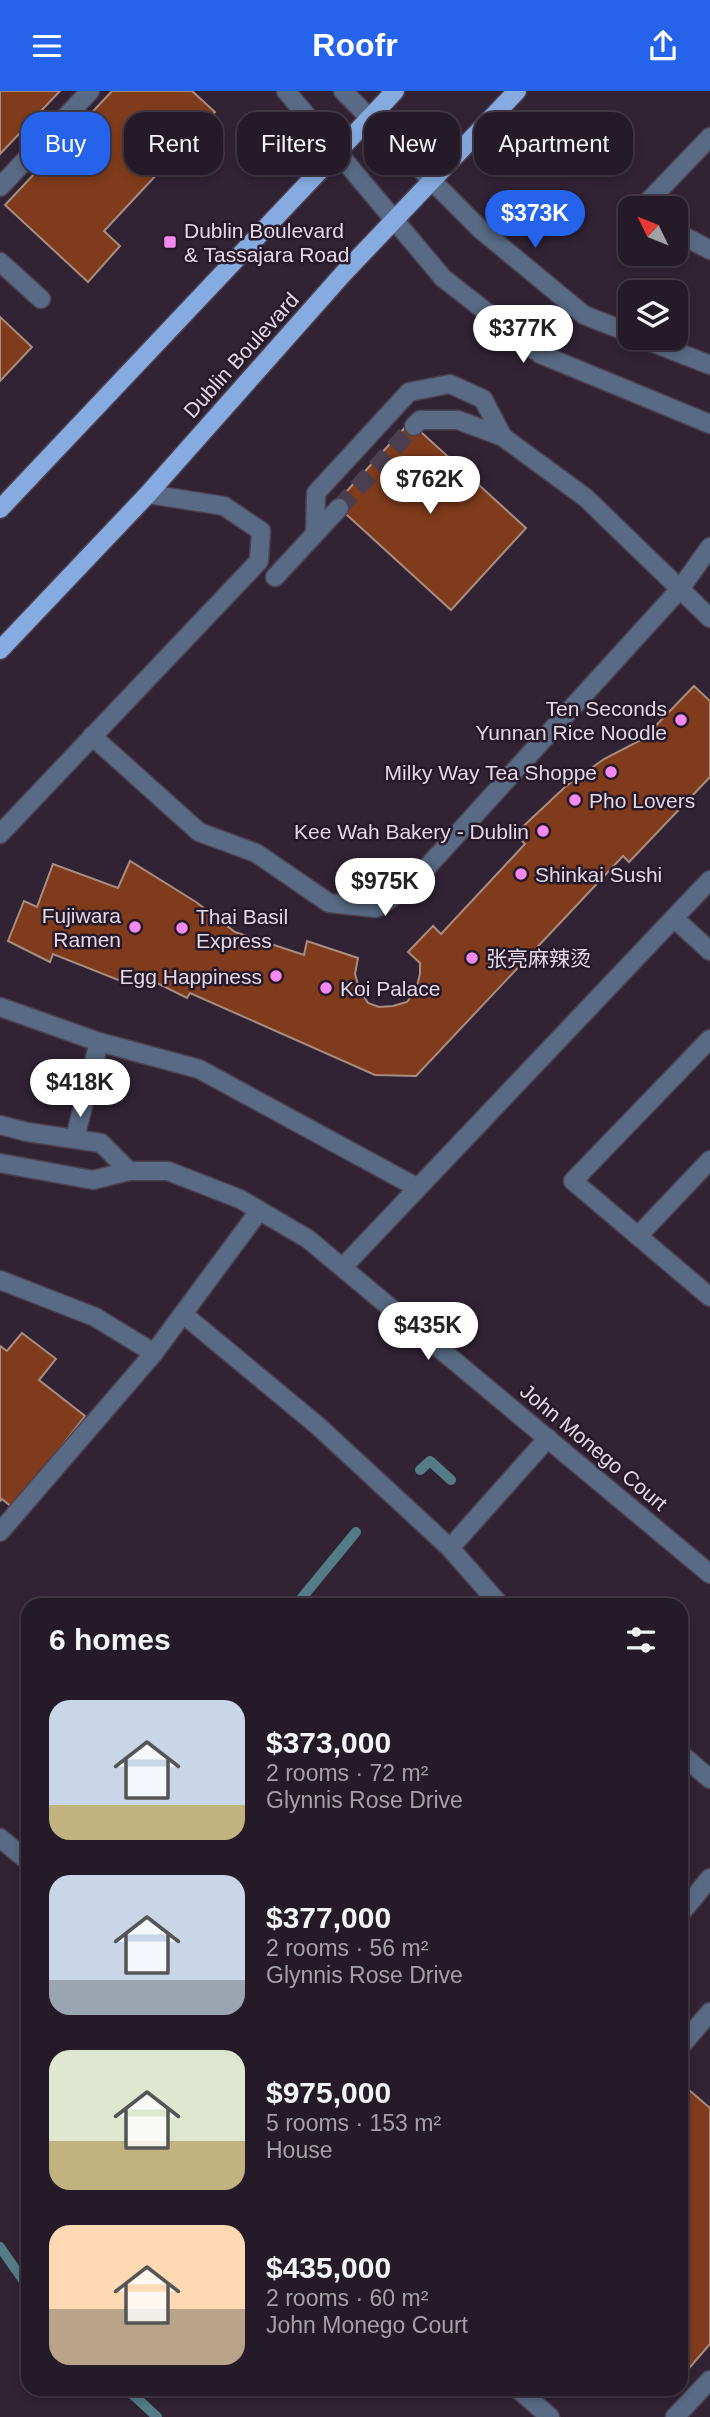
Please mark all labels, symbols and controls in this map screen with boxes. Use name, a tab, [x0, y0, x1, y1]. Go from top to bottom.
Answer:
icon: menu	[28, 27, 66, 65]
text: Roofr	[312, 27, 398, 63]
icon: share	[644, 27, 682, 65]
chip: Buy	[21, 112, 110, 175]
chip: Rent	[124, 112, 223, 175]
chip: Filters	[237, 112, 350, 175]
chip: New	[364, 112, 460, 175]
chip: Apartment	[474, 112, 633, 175]
pin: $373K	[486, 191, 584, 250]
north arrow	[618, 196, 688, 266]
map controls	[618, 196, 688, 350]
text: $373K	[501, 200, 569, 226]
place label: Dublin Boulevard & Tassajara Road	[184, 219, 349, 266]
marker: Dublin Boulevard & Tassajara Road	[162, 234, 178, 250]
button: layers	[618, 280, 688, 350]
street label: Dublin Boulevard	[179, 288, 303, 422]
pin: $377K	[474, 306, 572, 365]
text: $377K	[489, 315, 557, 341]
pin: $762K	[381, 457, 479, 516]
text: $762K	[396, 466, 464, 492]
place label: Ten Seconds Yunnan Rice Noodle	[476, 697, 667, 744]
marker: Ten Seconds Yunnan Rice Noodle	[673, 712, 689, 728]
place label: Milky Way Tea Shoppe	[385, 761, 597, 784]
marker: Milky Way Tea Shoppe	[603, 764, 619, 780]
place label: Pho Lovers	[589, 789, 695, 812]
marker: Pho Lovers	[567, 792, 583, 808]
place label: Kee Wah Bakery - Dublin	[294, 820, 529, 843]
marker: Kee Wah Bakery - Dublin	[535, 823, 551, 839]
pin: $975K	[336, 859, 434, 918]
place label: Shinkai Sushi	[535, 863, 662, 886]
marker: Shinkai Sushi	[513, 866, 529, 882]
text: $975K	[351, 868, 419, 894]
place label: Fujiwara Ramen	[42, 904, 121, 951]
place label: Thai Basil Express	[196, 905, 288, 952]
marker: Fujiwara Ramen	[127, 919, 143, 935]
marker: Thai Basil Express	[174, 920, 190, 936]
place label: 张亮麻辣烫	[486, 947, 591, 970]
marker: 张亮麻辣烫	[464, 950, 480, 966]
place label: Egg Happiness	[120, 965, 262, 988]
marker: Egg Happiness	[268, 968, 284, 984]
place label: Koi Palace	[340, 977, 440, 1000]
marker: Koi Palace	[318, 980, 334, 996]
pin: $418K	[31, 1059, 129, 1119]
text: $418K	[46, 1069, 114, 1095]
pin: $435K	[379, 1303, 477, 1362]
text: $435K	[394, 1312, 462, 1338]
street label: John Monego Court	[516, 1379, 672, 1515]
icon: filters	[622, 1621, 660, 1659]
text: 6 homes	[49, 1623, 171, 1656]
text: $373,000	[266, 1726, 391, 1759]
icon: home	[105, 1728, 189, 1812]
text: 2 rooms · 72 m²	[266, 1760, 428, 1786]
text: Glynnis Rose Drive	[266, 1787, 463, 1813]
text: $377,000	[266, 1901, 391, 1934]
icon: home	[105, 1903, 189, 1987]
text: 2 rooms · 56 m²	[266, 1935, 428, 1961]
text: Glynnis Rose Drive	[266, 1962, 463, 1988]
text: $975,000	[266, 2076, 391, 2109]
icon: home	[105, 2078, 189, 2162]
text: 5 rooms · 153 m²	[266, 2110, 441, 2136]
text: House	[266, 2137, 332, 2163]
text: $435,000	[266, 2251, 391, 2284]
icon: home	[105, 2253, 189, 2337]
text: 2 rooms · 60 m²	[266, 2285, 428, 2311]
text: John Monego Court	[266, 2312, 468, 2338]

